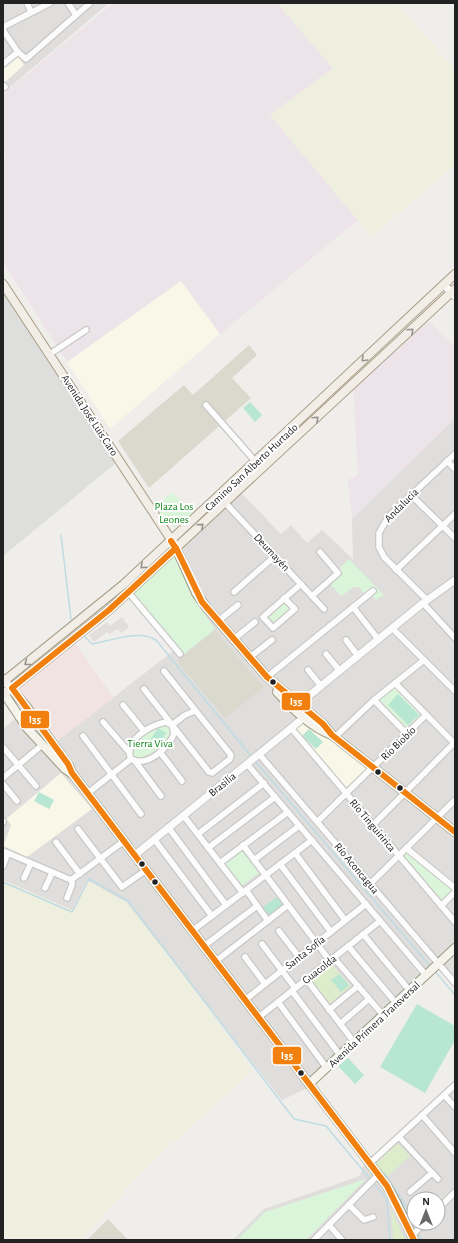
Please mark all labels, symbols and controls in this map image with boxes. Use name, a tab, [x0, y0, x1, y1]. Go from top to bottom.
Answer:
one-way arrow	[406, 328, 414, 335]
one-way arrow	[361, 354, 369, 362]
street label: Avenida José Luis Caro	[59, 373, 120, 458]
one-way arrow	[311, 417, 319, 424]
street label: Camino San Alberto Hurtado	[203, 422, 300, 513]
street label: Andalucía	[382, 486, 420, 524]
park label: Plaza Los Leones	[155, 501, 193, 525]
one-way arrow	[196, 523, 204, 531]
street label: Deumayén	[252, 532, 292, 573]
one-way arrow	[140, 561, 148, 569]
one-way arrow	[24, 659, 31, 666]
unlabelled marker	[268, 677, 278, 687]
line badge: I35	[281, 692, 311, 711]
text: I35	[290, 696, 303, 707]
line badge: I35	[20, 710, 50, 729]
text: I35	[29, 714, 42, 725]
street label: Río Biobío	[379, 724, 418, 762]
park label: Tierra Viva	[127, 738, 173, 749]
unlabelled marker	[373, 767, 383, 777]
street label: Brasilia	[207, 770, 238, 799]
unlabelled marker	[395, 783, 405, 793]
street label: Río Tinguiririca	[348, 797, 398, 854]
street label: Río Aconcagua	[332, 841, 381, 896]
unlabelled marker	[137, 859, 147, 869]
unlabelled marker	[150, 877, 160, 887]
street label: Santa Sofía	[283, 934, 327, 971]
street label: Guacolda	[300, 953, 339, 986]
street label: Avenida Primera Transversal	[327, 979, 422, 1069]
line badge: I35	[272, 1046, 302, 1065]
text: I35	[281, 1050, 294, 1061]
unlabelled marker	[296, 1068, 306, 1078]
north arrow	[406, 1191, 446, 1231]
text: N	[422, 1196, 430, 1207]

